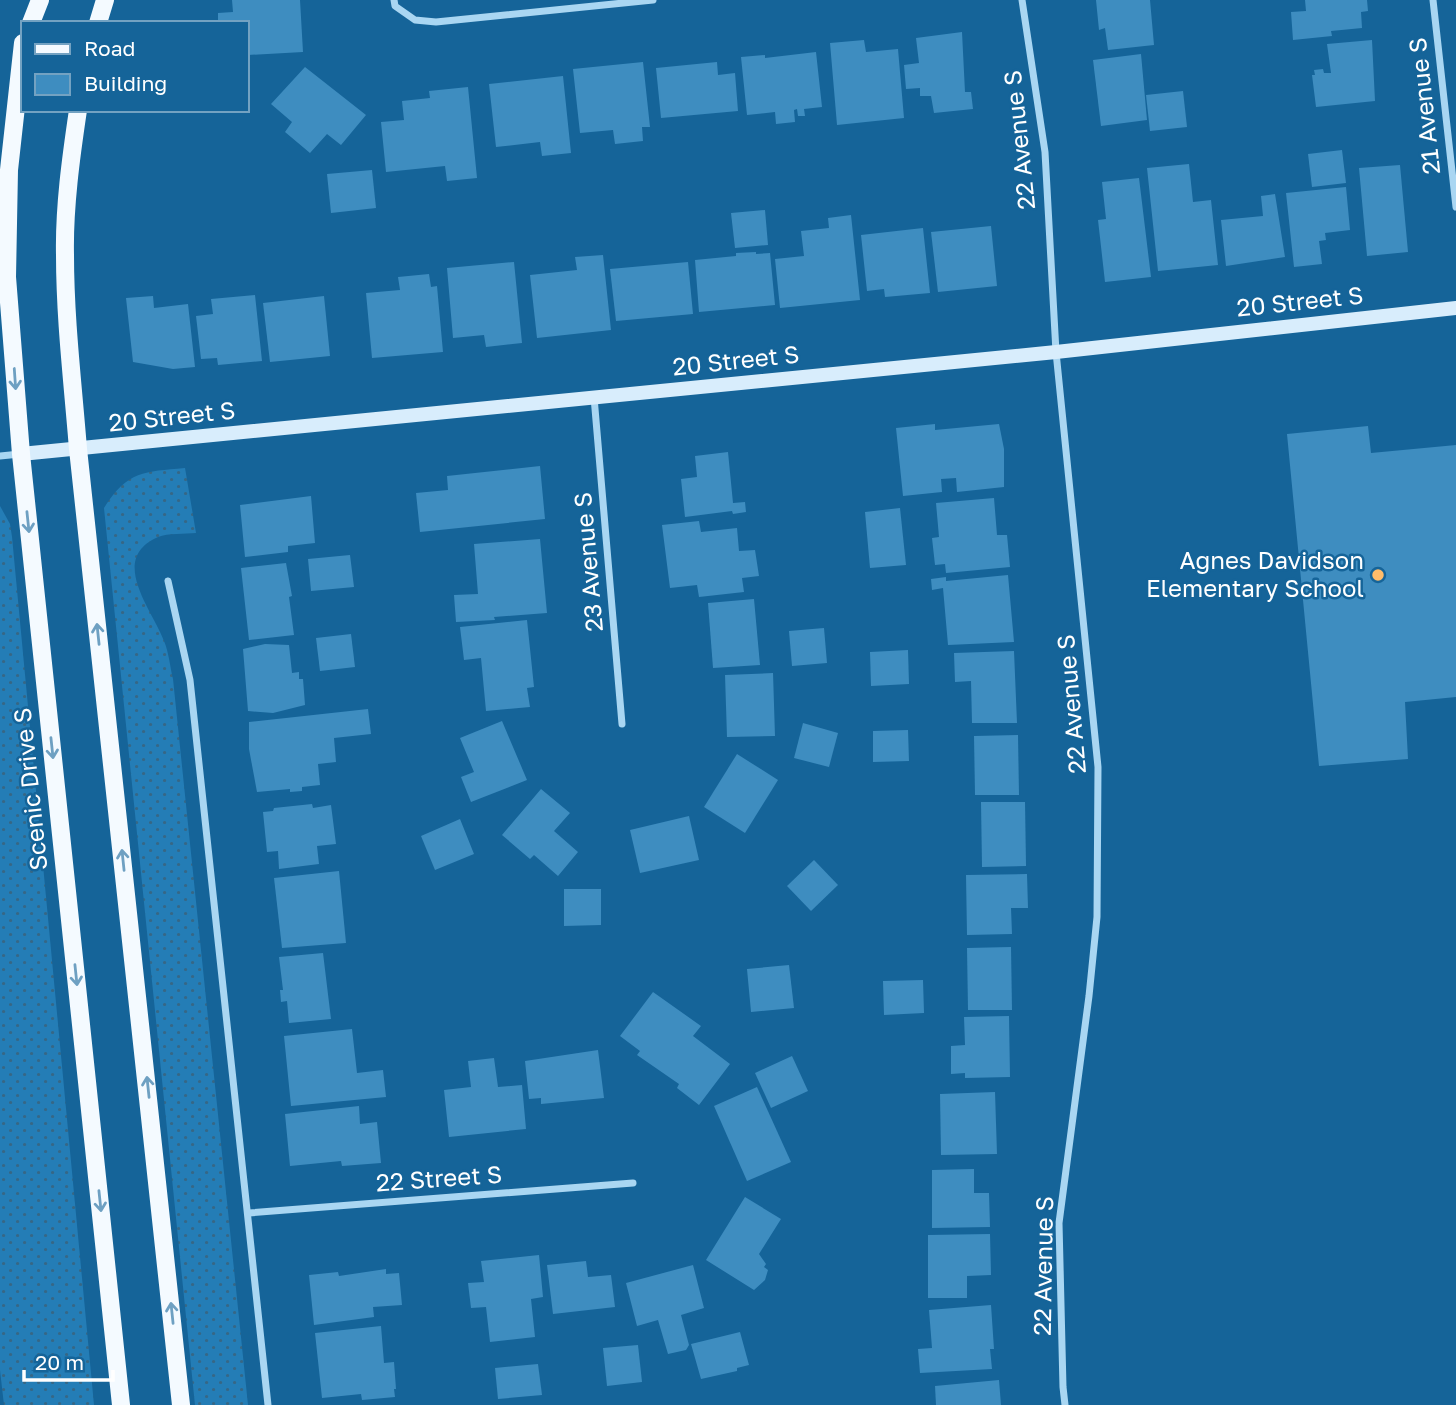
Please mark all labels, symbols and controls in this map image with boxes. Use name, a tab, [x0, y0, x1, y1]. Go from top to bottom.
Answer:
legend	[21, 21, 248, 112]
text: Road	[84, 35, 135, 61]
street label: 21 Avenue S	[1402, 36, 1445, 176]
street label: 22 Avenue S	[997, 69, 1040, 211]
text: Building	[84, 70, 167, 96]
street label: 20 Street S	[1235, 279, 1365, 322]
street label: 20 Street S	[671, 338, 801, 381]
one-way arrow	[9, 367, 22, 390]
street label: 20 Street S	[107, 394, 237, 437]
street label: 23 Avenue S	[567, 491, 608, 633]
one-way arrow	[21, 510, 34, 533]
place label: Agnes Davidson Elementary School	[1146, 545, 1364, 602]
marker: Agnes Davidson Elementary School	[1370, 567, 1386, 583]
one-way arrow	[91, 623, 104, 646]
street label: 22 Avenue S	[1050, 633, 1091, 775]
street label: Scenic Drive S	[7, 706, 52, 872]
one-way arrow	[45, 737, 58, 759]
one-way arrow	[116, 850, 129, 872]
one-way arrow	[70, 963, 83, 986]
one-way arrow	[141, 1076, 154, 1098]
street label: 22 Street S	[375, 1159, 503, 1196]
one-way arrow	[94, 1189, 107, 1212]
street label: 22 Avenue S	[1027, 1196, 1058, 1336]
one-way arrow	[165, 1302, 178, 1325]
scale bar	[24, 1338, 114, 1382]
text: 20 m	[35, 1349, 84, 1375]

